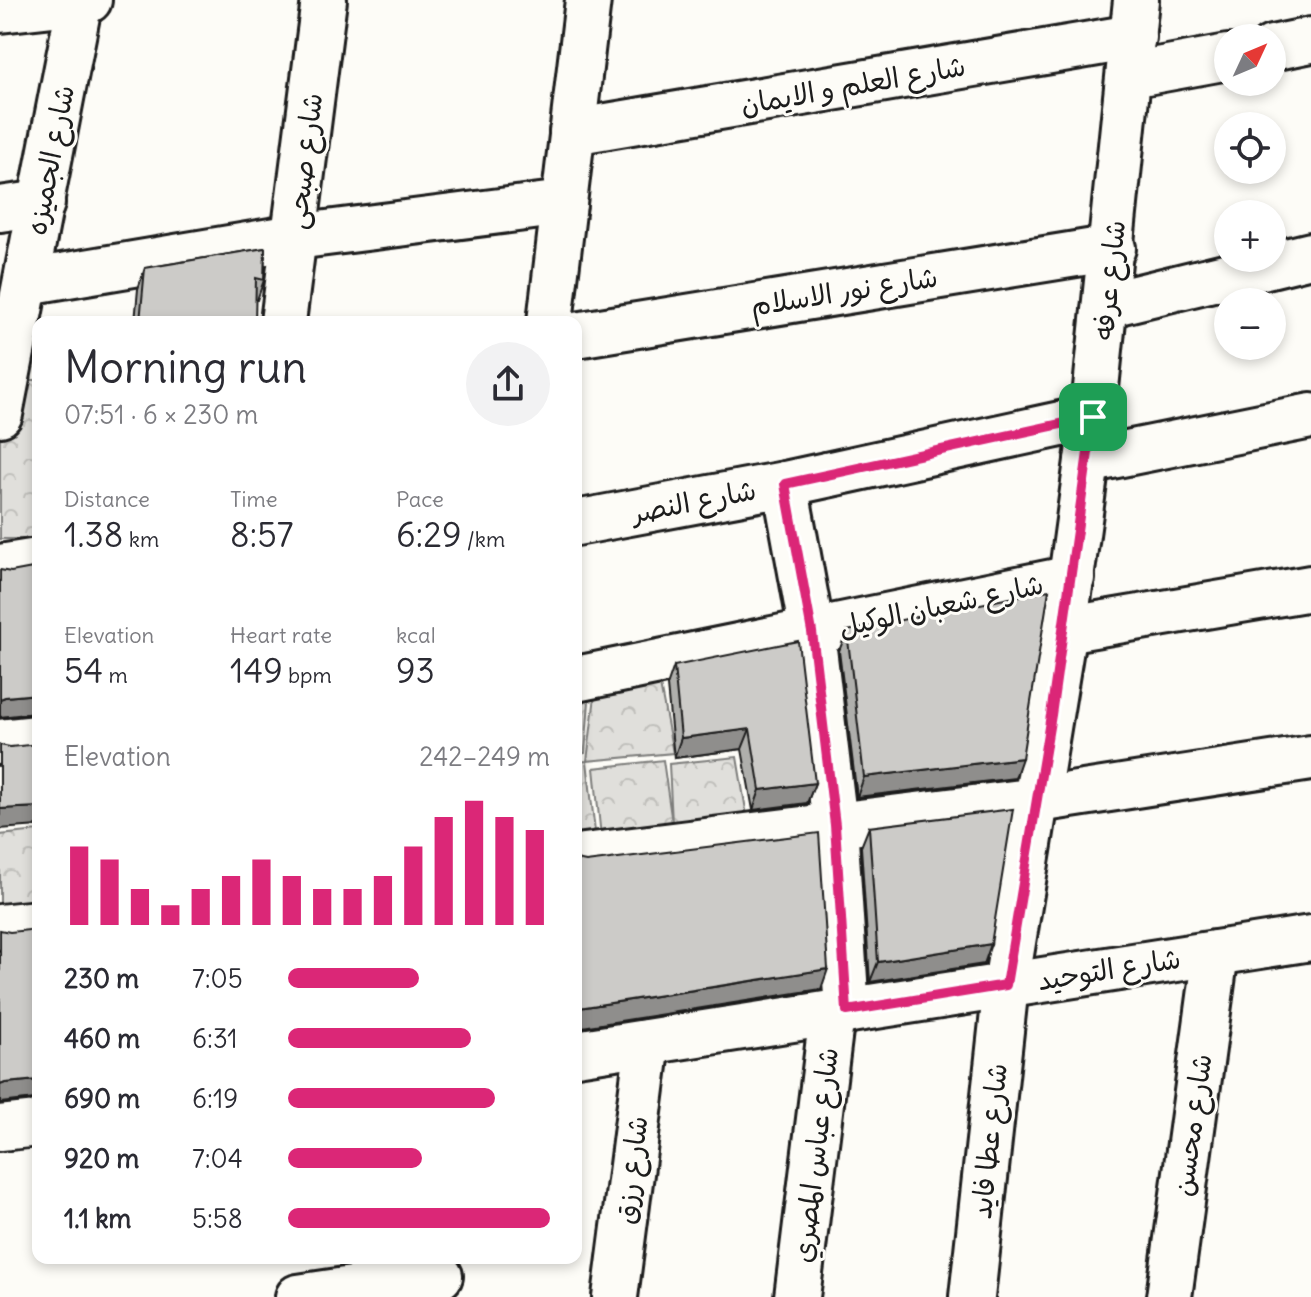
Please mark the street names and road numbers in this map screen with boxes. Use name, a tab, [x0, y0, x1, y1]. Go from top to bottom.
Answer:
street label: شارع العلم و الايمان	[738, 48, 969, 126]
street label: شارع الجميزه	[18, 82, 84, 238]
street label: شارع صبحى	[278, 91, 332, 232]
street label: شارع عرفه	[1085, 218, 1135, 342]
street label: شارع نور الاسلام	[748, 258, 941, 328]
street label: شارع النصر	[627, 471, 759, 533]
street label: شارع شعبان الوكيل	[835, 566, 1047, 646]
street label: شارع التوحيد	[1035, 940, 1183, 1000]
street label: شارع عباس المصري	[784, 1045, 849, 1265]
street label: شارع محسن	[1164, 1051, 1222, 1199]
street label: شارع عطا فايد	[963, 1061, 1017, 1221]
street label: شارع رزق	[607, 1114, 657, 1226]

